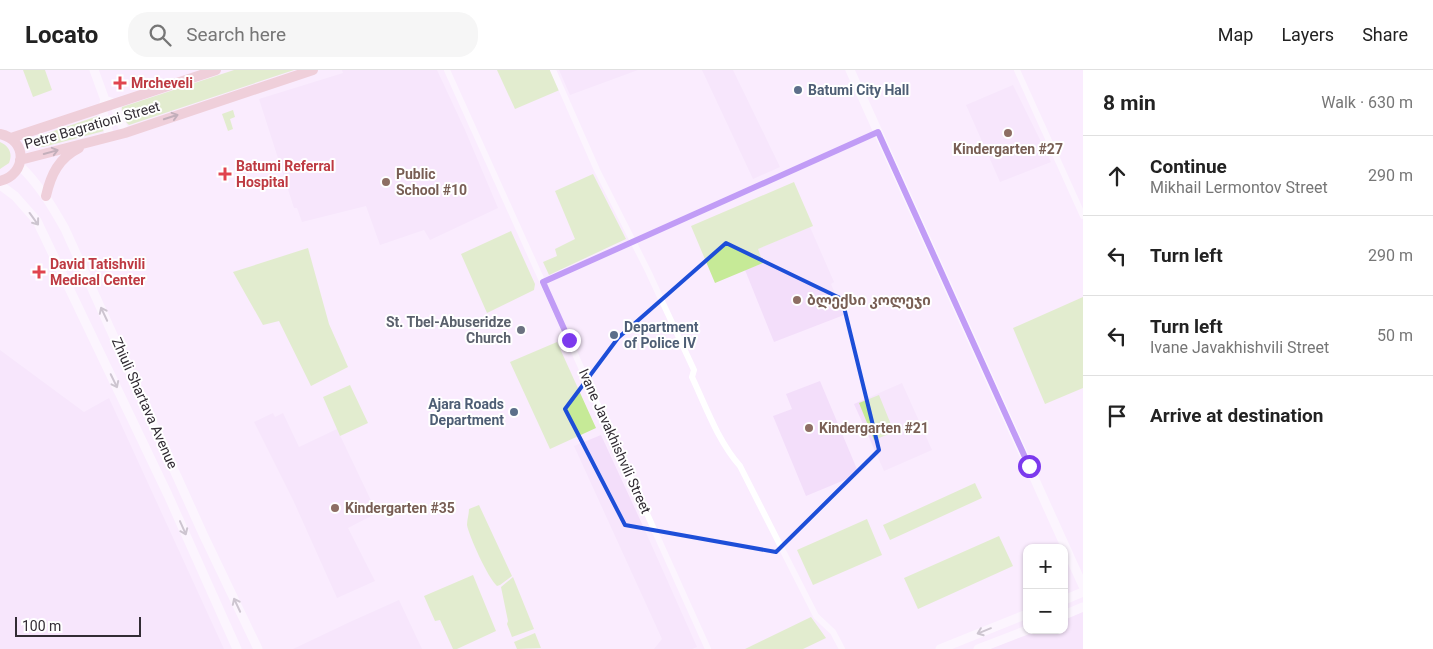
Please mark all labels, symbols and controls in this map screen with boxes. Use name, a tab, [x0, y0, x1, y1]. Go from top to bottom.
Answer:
search box	[128, 12, 478, 57]
text: Locato	[25, 21, 98, 49]
icon: search	[146, 21, 174, 49]
text: Search here	[186, 23, 286, 46]
text: Map	[1218, 24, 1253, 45]
text: Layers	[1281, 24, 1334, 45]
text: Share	[1362, 24, 1408, 45]
place label: Mrcheveli	[131, 75, 193, 91]
marker: Mrcheveli	[113, 76, 127, 90]
place label: Batumi City Hall	[808, 82, 909, 98]
marker: Batumi City Hall	[792, 84, 804, 96]
text: 8 min	[1103, 91, 1156, 115]
text: Walk · 630 m	[1321, 93, 1413, 112]
street label: Petre Bagrationi Street	[22, 98, 162, 152]
one-way arrow	[163, 112, 179, 122]
marker: Kindergarten #27	[1002, 127, 1014, 139]
place label: Kindergarten #27	[953, 141, 1063, 157]
one-way arrow	[43, 147, 59, 156]
text: Continue	[1150, 155, 1227, 178]
place label: Batumi Referral Hospital	[236, 158, 334, 190]
icon: ahead	[1103, 162, 1131, 190]
place label: Public School #10	[396, 166, 467, 198]
text: 290 m	[1368, 166, 1413, 185]
marker: Batumi Referral Hospital	[218, 167, 232, 181]
marker: Public School #10	[380, 176, 392, 188]
text: Mikhail Lermontov Street	[1150, 178, 1328, 197]
one-way arrow	[29, 212, 39, 226]
icon: left	[1103, 242, 1131, 270]
text: Turn left	[1150, 244, 1223, 267]
text: 290 m	[1368, 246, 1413, 265]
place label: David Tatishvili Medical Center	[50, 256, 145, 288]
marker: David Tatishvili Medical Center	[32, 265, 46, 279]
place label: ბლექსი კოლეჯი	[807, 292, 931, 309]
marker: ბლექსი კოლეჯი	[791, 294, 803, 306]
one-way arrow	[99, 307, 109, 322]
place label: St. Tbel-Abuseridze Church	[386, 314, 511, 346]
text: Turn left	[1150, 315, 1223, 338]
place label: Department of Police IV	[624, 319, 699, 351]
icon: left	[1103, 322, 1131, 350]
marker: St. Tbel-Abuseridze Church	[515, 324, 527, 336]
text: 50 m	[1377, 326, 1413, 345]
route end	[558, 329, 581, 352]
marker: Department of Police IV	[608, 329, 620, 341]
street label: Zhiuli Shartava Avenue	[109, 335, 181, 471]
text: Ivane Javakhishvili Street	[1150, 338, 1329, 357]
street label: Ivane Javakhishvili Street	[576, 366, 654, 516]
one-way arrow	[109, 373, 119, 388]
place label: Ajara Roads Department	[428, 396, 504, 428]
icon: arrive	[1103, 402, 1131, 430]
text: Arrive at destination	[1150, 404, 1323, 427]
marker: Ajara Roads Department	[508, 406, 520, 418]
place label: Kindergarten #21	[819, 420, 929, 436]
marker: Kindergarten #21	[803, 422, 815, 434]
route start	[1018, 455, 1041, 478]
place label: Kindergarten #35	[345, 500, 455, 516]
marker: Kindergarten #35	[329, 502, 341, 514]
one-way arrow	[178, 520, 188, 535]
map controls	[1023, 544, 1068, 634]
button: +	[1023, 544, 1068, 589]
button: −	[1023, 589, 1068, 634]
one-way arrow	[232, 598, 241, 613]
scale bar	[15, 614, 141, 637]
text: 100 m	[22, 618, 61, 634]
one-way arrow	[977, 627, 993, 636]

